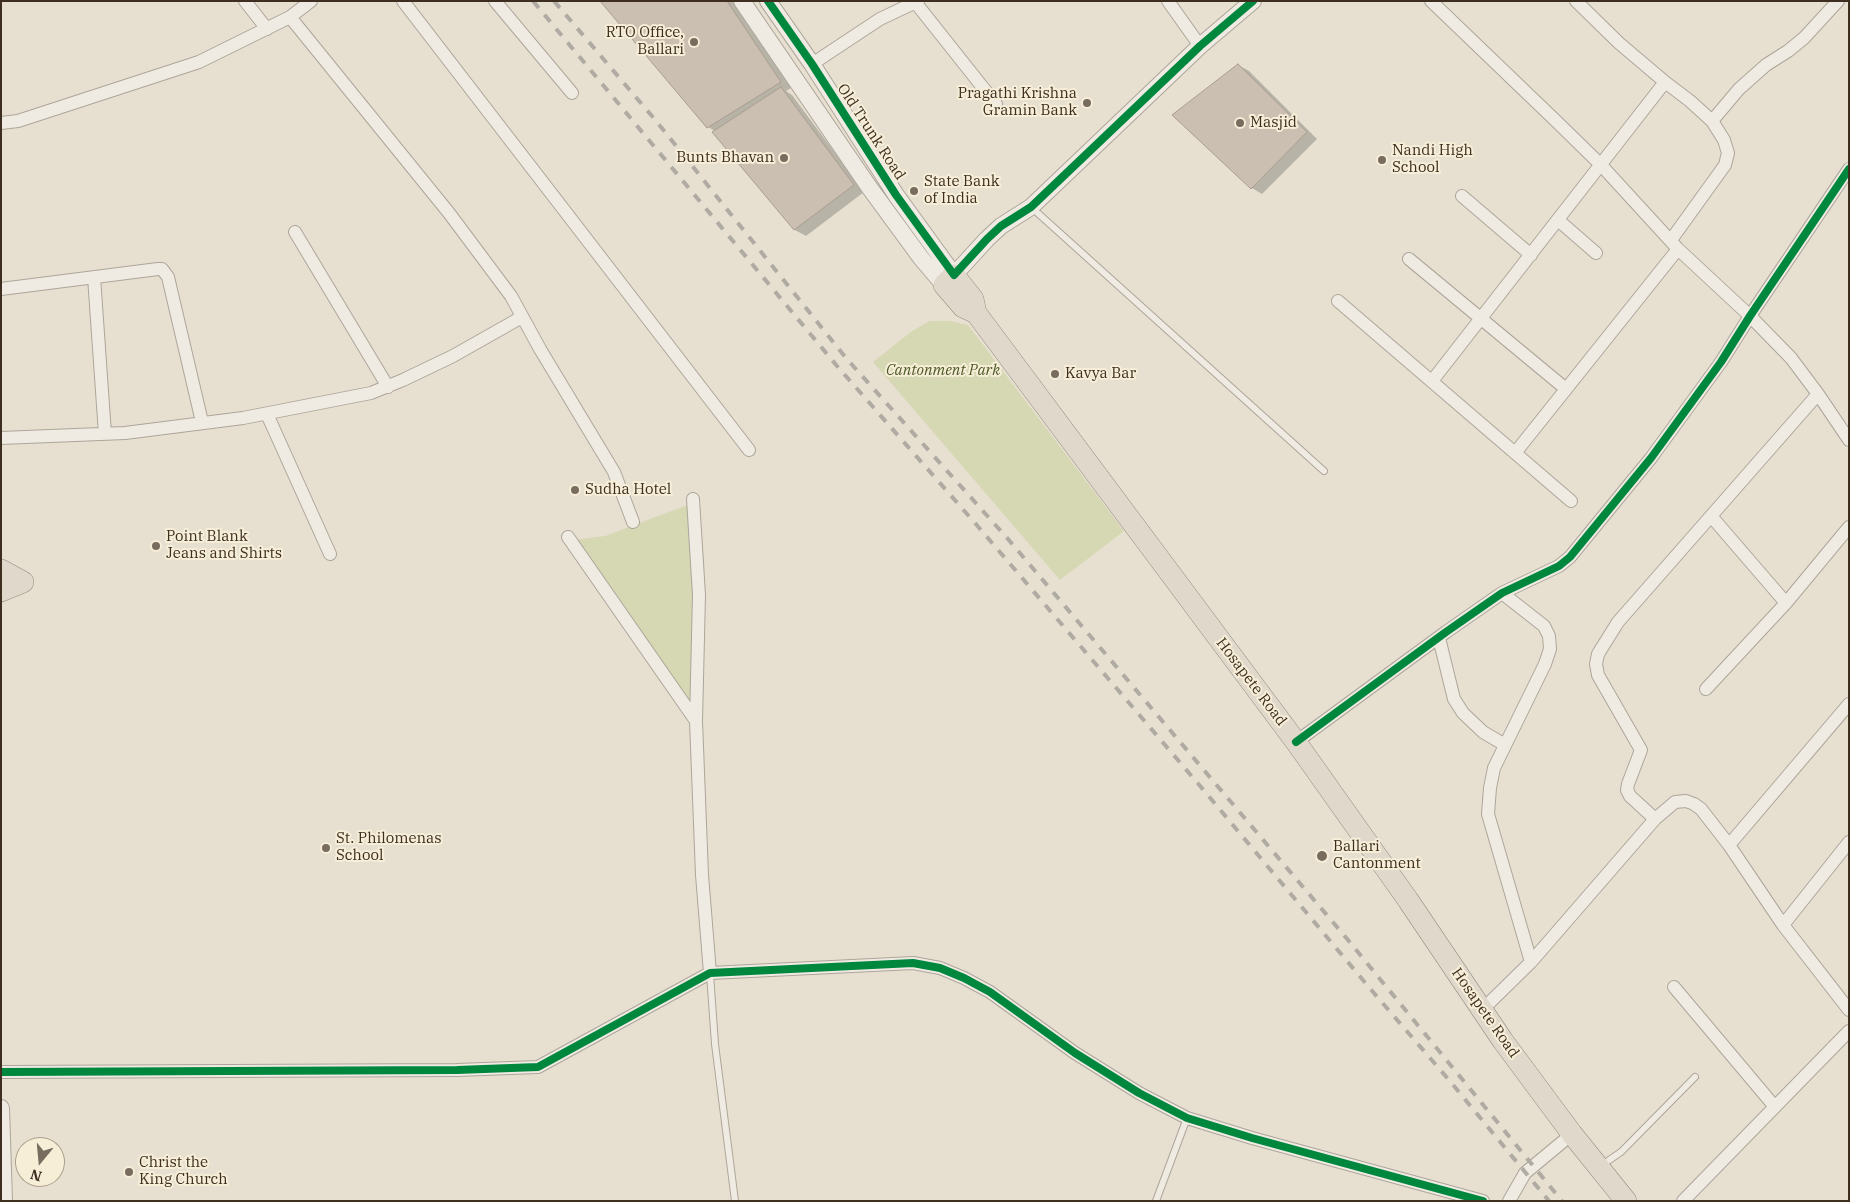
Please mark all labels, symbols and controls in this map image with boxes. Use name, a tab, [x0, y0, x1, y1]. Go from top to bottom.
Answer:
place label: RTO Office, Ballari	[606, 24, 684, 59]
marker: RTO Office, Ballari	[688, 36, 700, 48]
street label: Old Trunk Road	[833, 80, 909, 184]
place label: Pragathi Krishna Gramin Bank	[958, 85, 1077, 120]
marker: Pragathi Krishna Gramin Bank	[1081, 97, 1093, 109]
place label: Masjid	[1250, 114, 1297, 132]
marker: Masjid	[1234, 117, 1246, 129]
place label: Nandi High School	[1392, 142, 1473, 177]
place label: Bunts Bhavan	[676, 149, 774, 167]
marker: Bunts Bhavan	[778, 152, 790, 164]
marker: Nandi High School	[1376, 154, 1388, 166]
place label: State Bank of India	[924, 173, 1000, 208]
marker: State Bank of India	[908, 185, 920, 197]
park label: Cantonment Park	[886, 362, 1000, 380]
place label: Kavya Bar	[1065, 365, 1136, 383]
marker: Kavya Bar	[1049, 368, 1061, 380]
place label: Sudha Hotel	[585, 481, 671, 499]
marker: Sudha Hotel	[569, 484, 581, 496]
place label: Point Blank Jeans and Shirts	[166, 528, 282, 563]
marker: Point Blank Jeans and Shirts	[150, 540, 162, 552]
street label: Hosapete Road	[1212, 634, 1290, 730]
place label: St. Philomenas School	[336, 830, 442, 865]
place label: Ballari Cantonment	[1333, 838, 1421, 873]
marker: St. Philomenas School	[320, 842, 332, 854]
marker: Ballari Cantonment	[1315, 849, 1329, 863]
street label: Hosapete Road	[1447, 965, 1523, 1061]
north arrow	[15, 1137, 65, 1187]
place label: Christ the King Church	[139, 1154, 228, 1189]
text: N	[28, 1165, 44, 1186]
marker: Christ the King Church	[123, 1166, 135, 1178]

